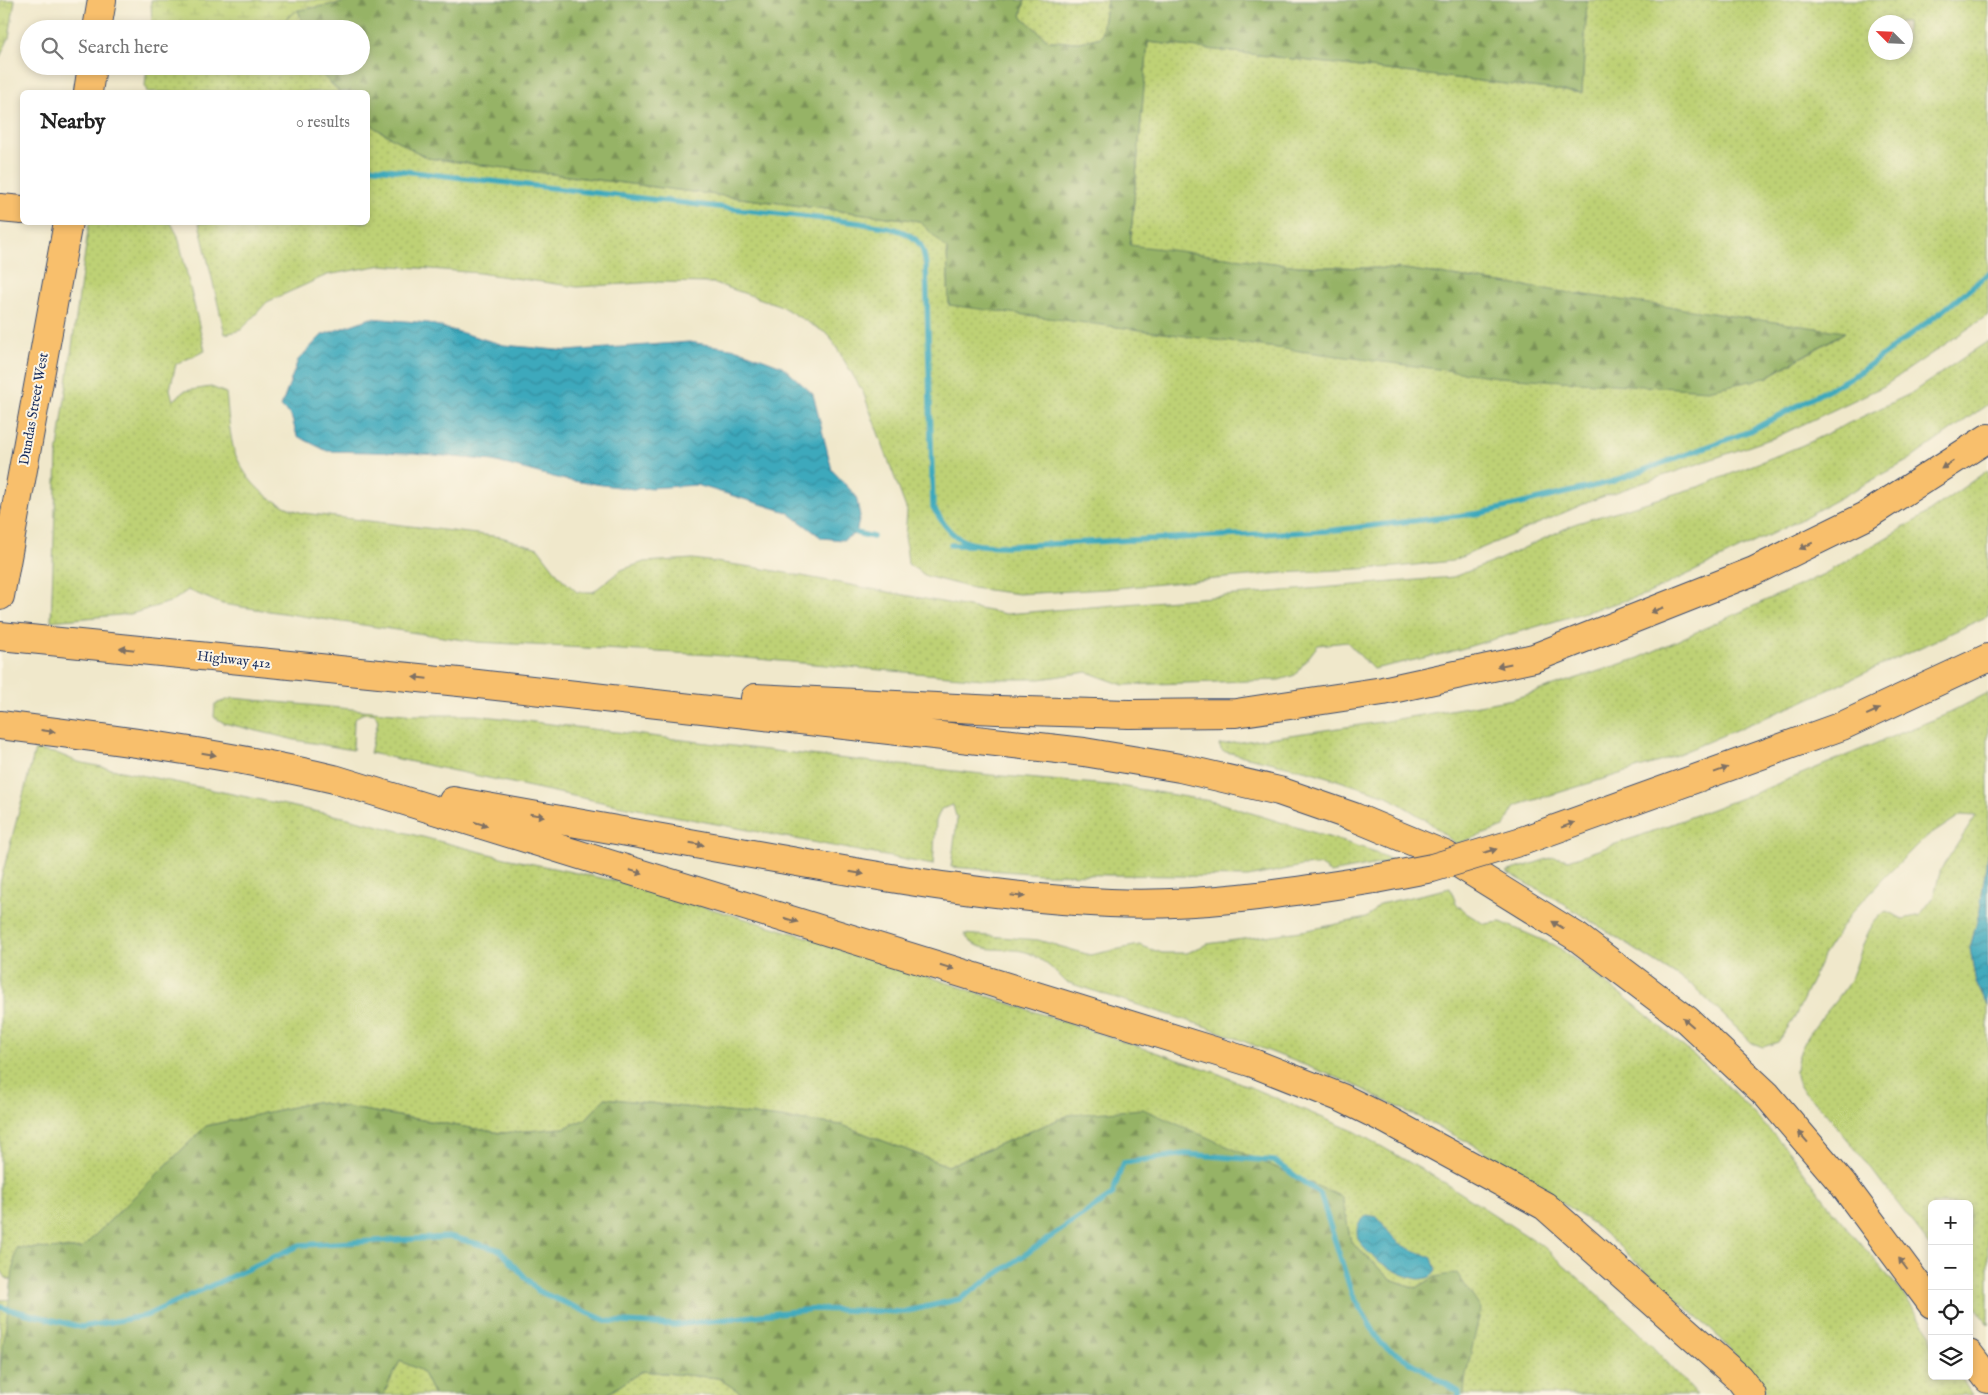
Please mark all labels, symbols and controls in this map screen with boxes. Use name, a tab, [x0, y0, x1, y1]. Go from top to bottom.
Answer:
north arrow	[1868, 15, 1913, 60]
search box	[20, 20, 370, 75]
icon: search	[38, 34, 66, 62]
text: Search here	[78, 36, 169, 60]
text: Nearby	[40, 109, 105, 136]
text: 0 results	[296, 113, 350, 133]
street label: Dundas Street West	[15, 351, 53, 467]
one-way arrow	[1940, 460, 1954, 469]
one-way arrow	[1799, 542, 1813, 550]
one-way arrow	[1650, 607, 1664, 615]
one-way arrow	[118, 645, 134, 653]
street label: Highway 412	[196, 647, 272, 673]
one-way arrow	[1496, 661, 1512, 669]
one-way arrow	[412, 674, 428, 682]
one-way arrow	[1865, 707, 1880, 716]
one-way arrow	[41, 727, 57, 735]
one-way arrow	[202, 750, 218, 758]
one-way arrow	[1714, 765, 1729, 773]
one-way arrow	[529, 812, 545, 820]
one-way arrow	[473, 821, 488, 829]
one-way arrow	[1561, 821, 1576, 829]
one-way arrow	[689, 840, 704, 848]
one-way arrow	[1483, 846, 1498, 854]
one-way arrow	[629, 868, 644, 876]
one-way arrow	[849, 869, 865, 877]
one-way arrow	[1010, 892, 1026, 900]
one-way arrow	[784, 916, 799, 924]
one-way arrow	[1551, 920, 1564, 930]
one-way arrow	[939, 964, 954, 972]
one-way arrow	[1682, 1016, 1695, 1027]
one-way arrow	[1797, 1130, 1808, 1143]
map controls	[1928, 1200, 1973, 1380]
button: +	[1928, 1200, 1973, 1245]
button: −	[1928, 1245, 1973, 1290]
one-way arrow	[1897, 1258, 1908, 1271]
button: locate	[1928, 1290, 1973, 1335]
button: layers	[1928, 1335, 1973, 1380]

